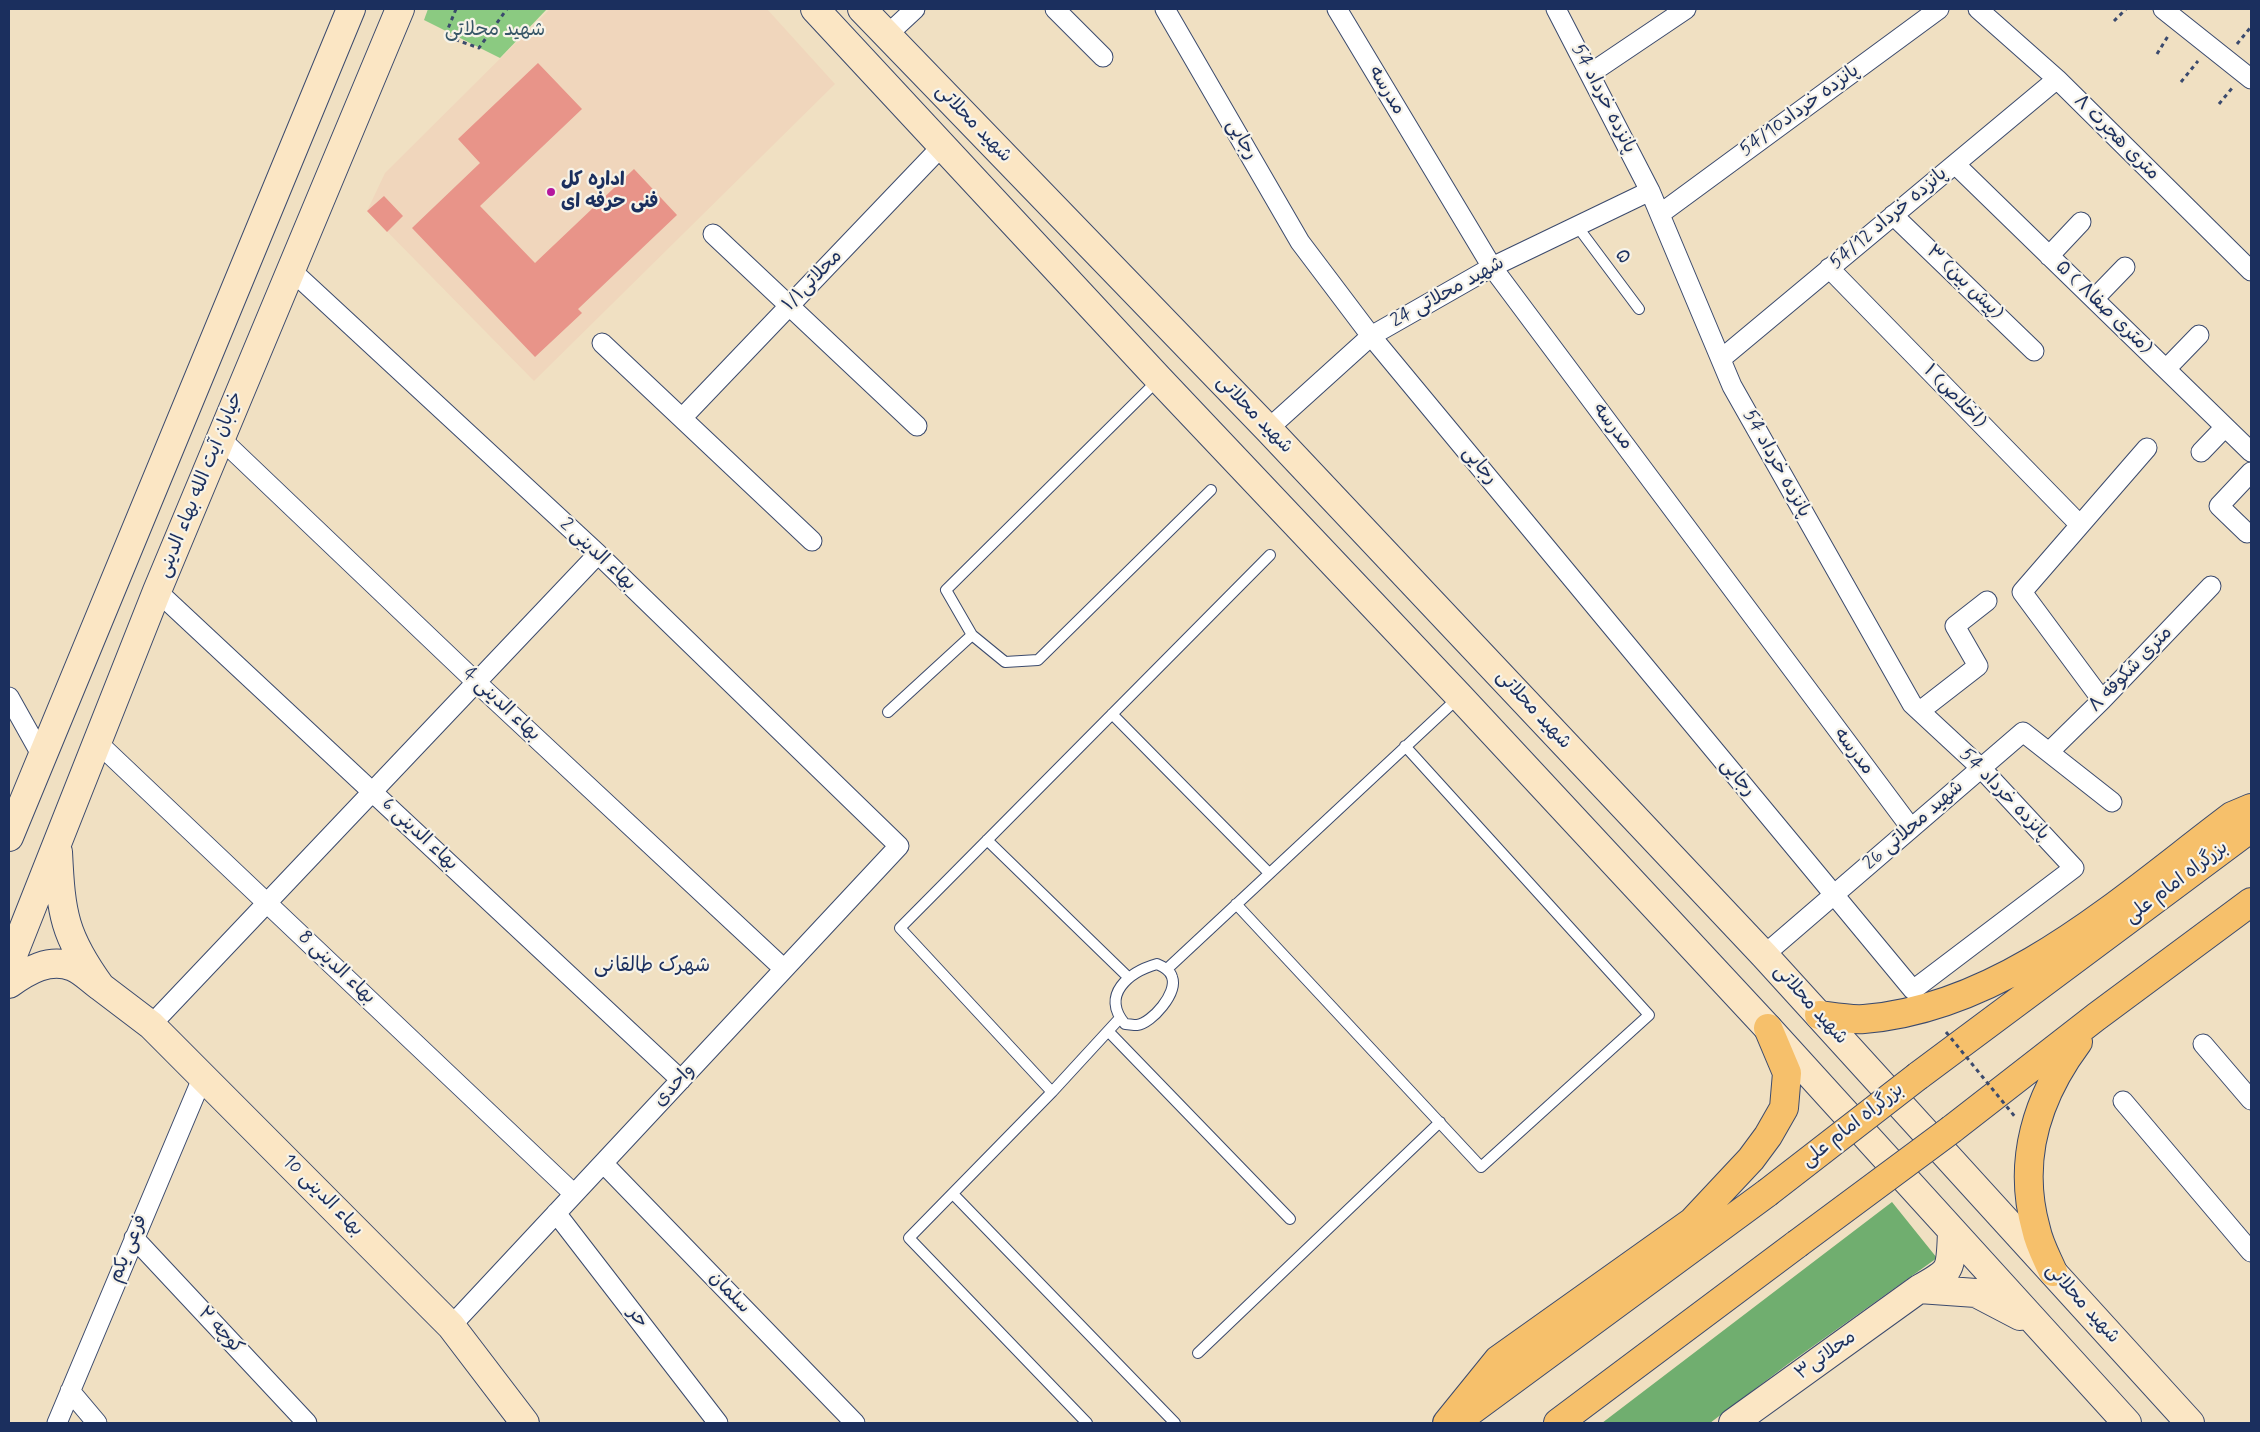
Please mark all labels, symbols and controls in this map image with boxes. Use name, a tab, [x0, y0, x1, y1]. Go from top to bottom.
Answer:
park label: شهید محلاتی	[445, 20, 545, 42]
street label: پانزده خرداد 54	[1566, 41, 1640, 157]
street label: پانزده خرداد54/10	[1736, 60, 1864, 162]
street label: مدرسه	[1363, 63, 1409, 119]
street label: شهید محلاتی	[930, 80, 1016, 168]
street label: ۸ متری هجرت	[2068, 90, 2164, 186]
street label: رجایی	[1220, 116, 1262, 164]
street label: پانزده خرداد 54/12	[1826, 163, 1952, 275]
place label: اداره کل فنی حرفه ای	[561, 170, 658, 214]
marker: اداره کل فنی حرفه ای	[545, 186, 557, 198]
street label: ۳ (پیش بین)	[1921, 241, 2007, 325]
street label: ۵	[1609, 245, 1635, 269]
street label: محلاتی۱/۱	[778, 246, 848, 316]
street label: شهید محلاتی 24	[1387, 252, 1509, 334]
street label: ۵ ( ۸متری صفا)	[2050, 256, 2156, 360]
street label: ۱ (اخلاص)	[1918, 360, 1990, 434]
street label: شهید محلاتی	[1211, 371, 1297, 459]
street label: خیابان آیت الله بهاء الدینی	[153, 389, 249, 581]
street label: مدرسه	[1587, 399, 1637, 455]
street label: پانزده خرداد 54	[1737, 406, 1815, 522]
street label: رجایی	[1456, 442, 1502, 490]
street label: بهاء الدینی 2	[554, 514, 640, 596]
street label: ۸ متری شکوفه	[2084, 622, 2178, 718]
street label: بهاء الدینی 4	[457, 663, 545, 747]
street label: شهید محلاتی	[1490, 666, 1576, 754]
street label: مدرسه	[1828, 724, 1878, 780]
street label: پانزده خرداد 54	[1954, 744, 2054, 846]
street label: رجایی	[1714, 754, 1760, 802]
street label: شهید محلاتی 26	[1859, 776, 1969, 876]
street label: بهاء الدینی 6	[376, 794, 462, 876]
street label: بزرگراه امام علی	[2121, 837, 2233, 929]
street label: بهاء الدینی 8	[293, 926, 379, 1010]
district label: شهرک طالقانی	[594, 955, 710, 979]
street label: شهید محلاتی	[1768, 960, 1852, 1050]
street label: واحدی	[649, 1060, 701, 1112]
street label: بزرگراه امام علی	[1797, 1079, 1909, 1173]
street label: بهاء الدینی 10	[276, 1150, 368, 1242]
street label: فرعی یکم	[105, 1212, 153, 1286]
street label: شهید محلاتی	[2040, 1259, 2124, 1349]
street label: سلمان	[703, 1267, 755, 1319]
street label: کوچه ۲	[192, 1302, 248, 1360]
street label: حر	[622, 1303, 652, 1333]
street label: محلاتی۳	[1791, 1326, 1861, 1386]

